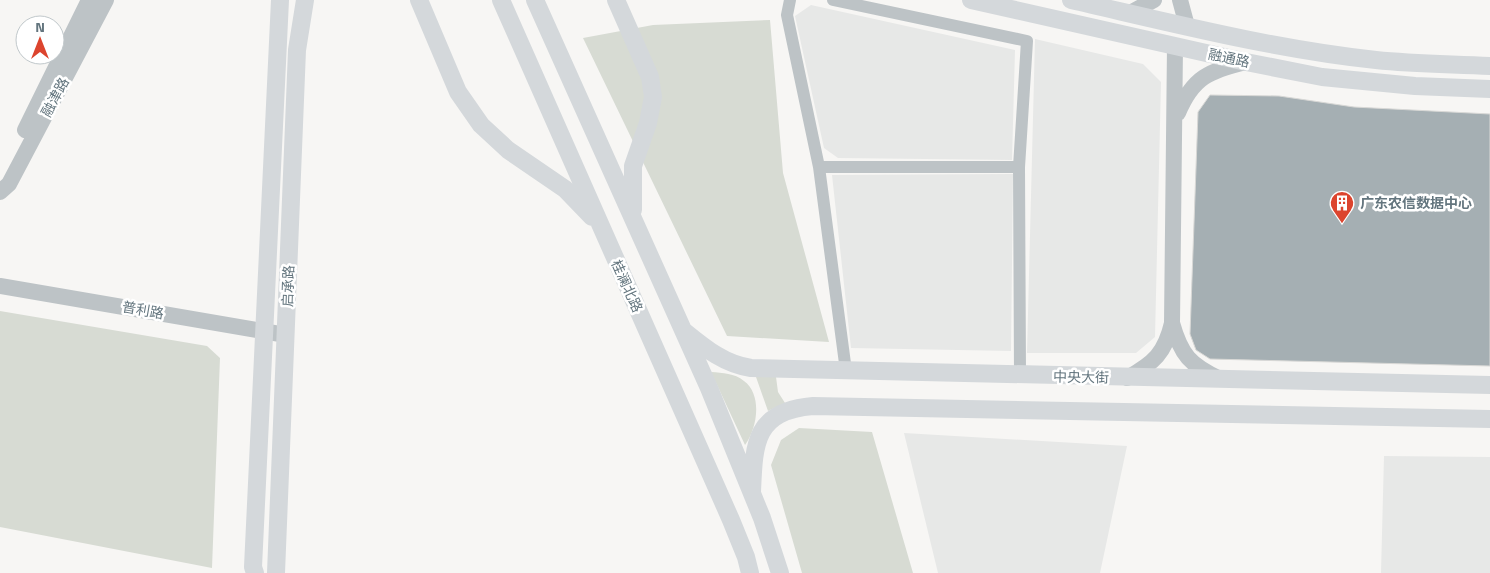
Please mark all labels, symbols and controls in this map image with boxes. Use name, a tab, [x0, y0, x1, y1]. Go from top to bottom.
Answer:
north arrow	[15, 15, 65, 65]
text: N	[35, 16, 45, 37]
street label: 融通路	[1206, 43, 1252, 72]
street label: 融津路	[35, 73, 74, 120]
building icon: 广东农信数据中心	[1329, 190, 1355, 224]
place label: 广东农信数据中心	[1360, 192, 1472, 213]
street label: 桂澜北路	[606, 256, 648, 316]
street label: 启承路	[276, 265, 299, 307]
street label: 普利路	[121, 296, 166, 323]
street label: 中央大街	[1053, 366, 1109, 387]

